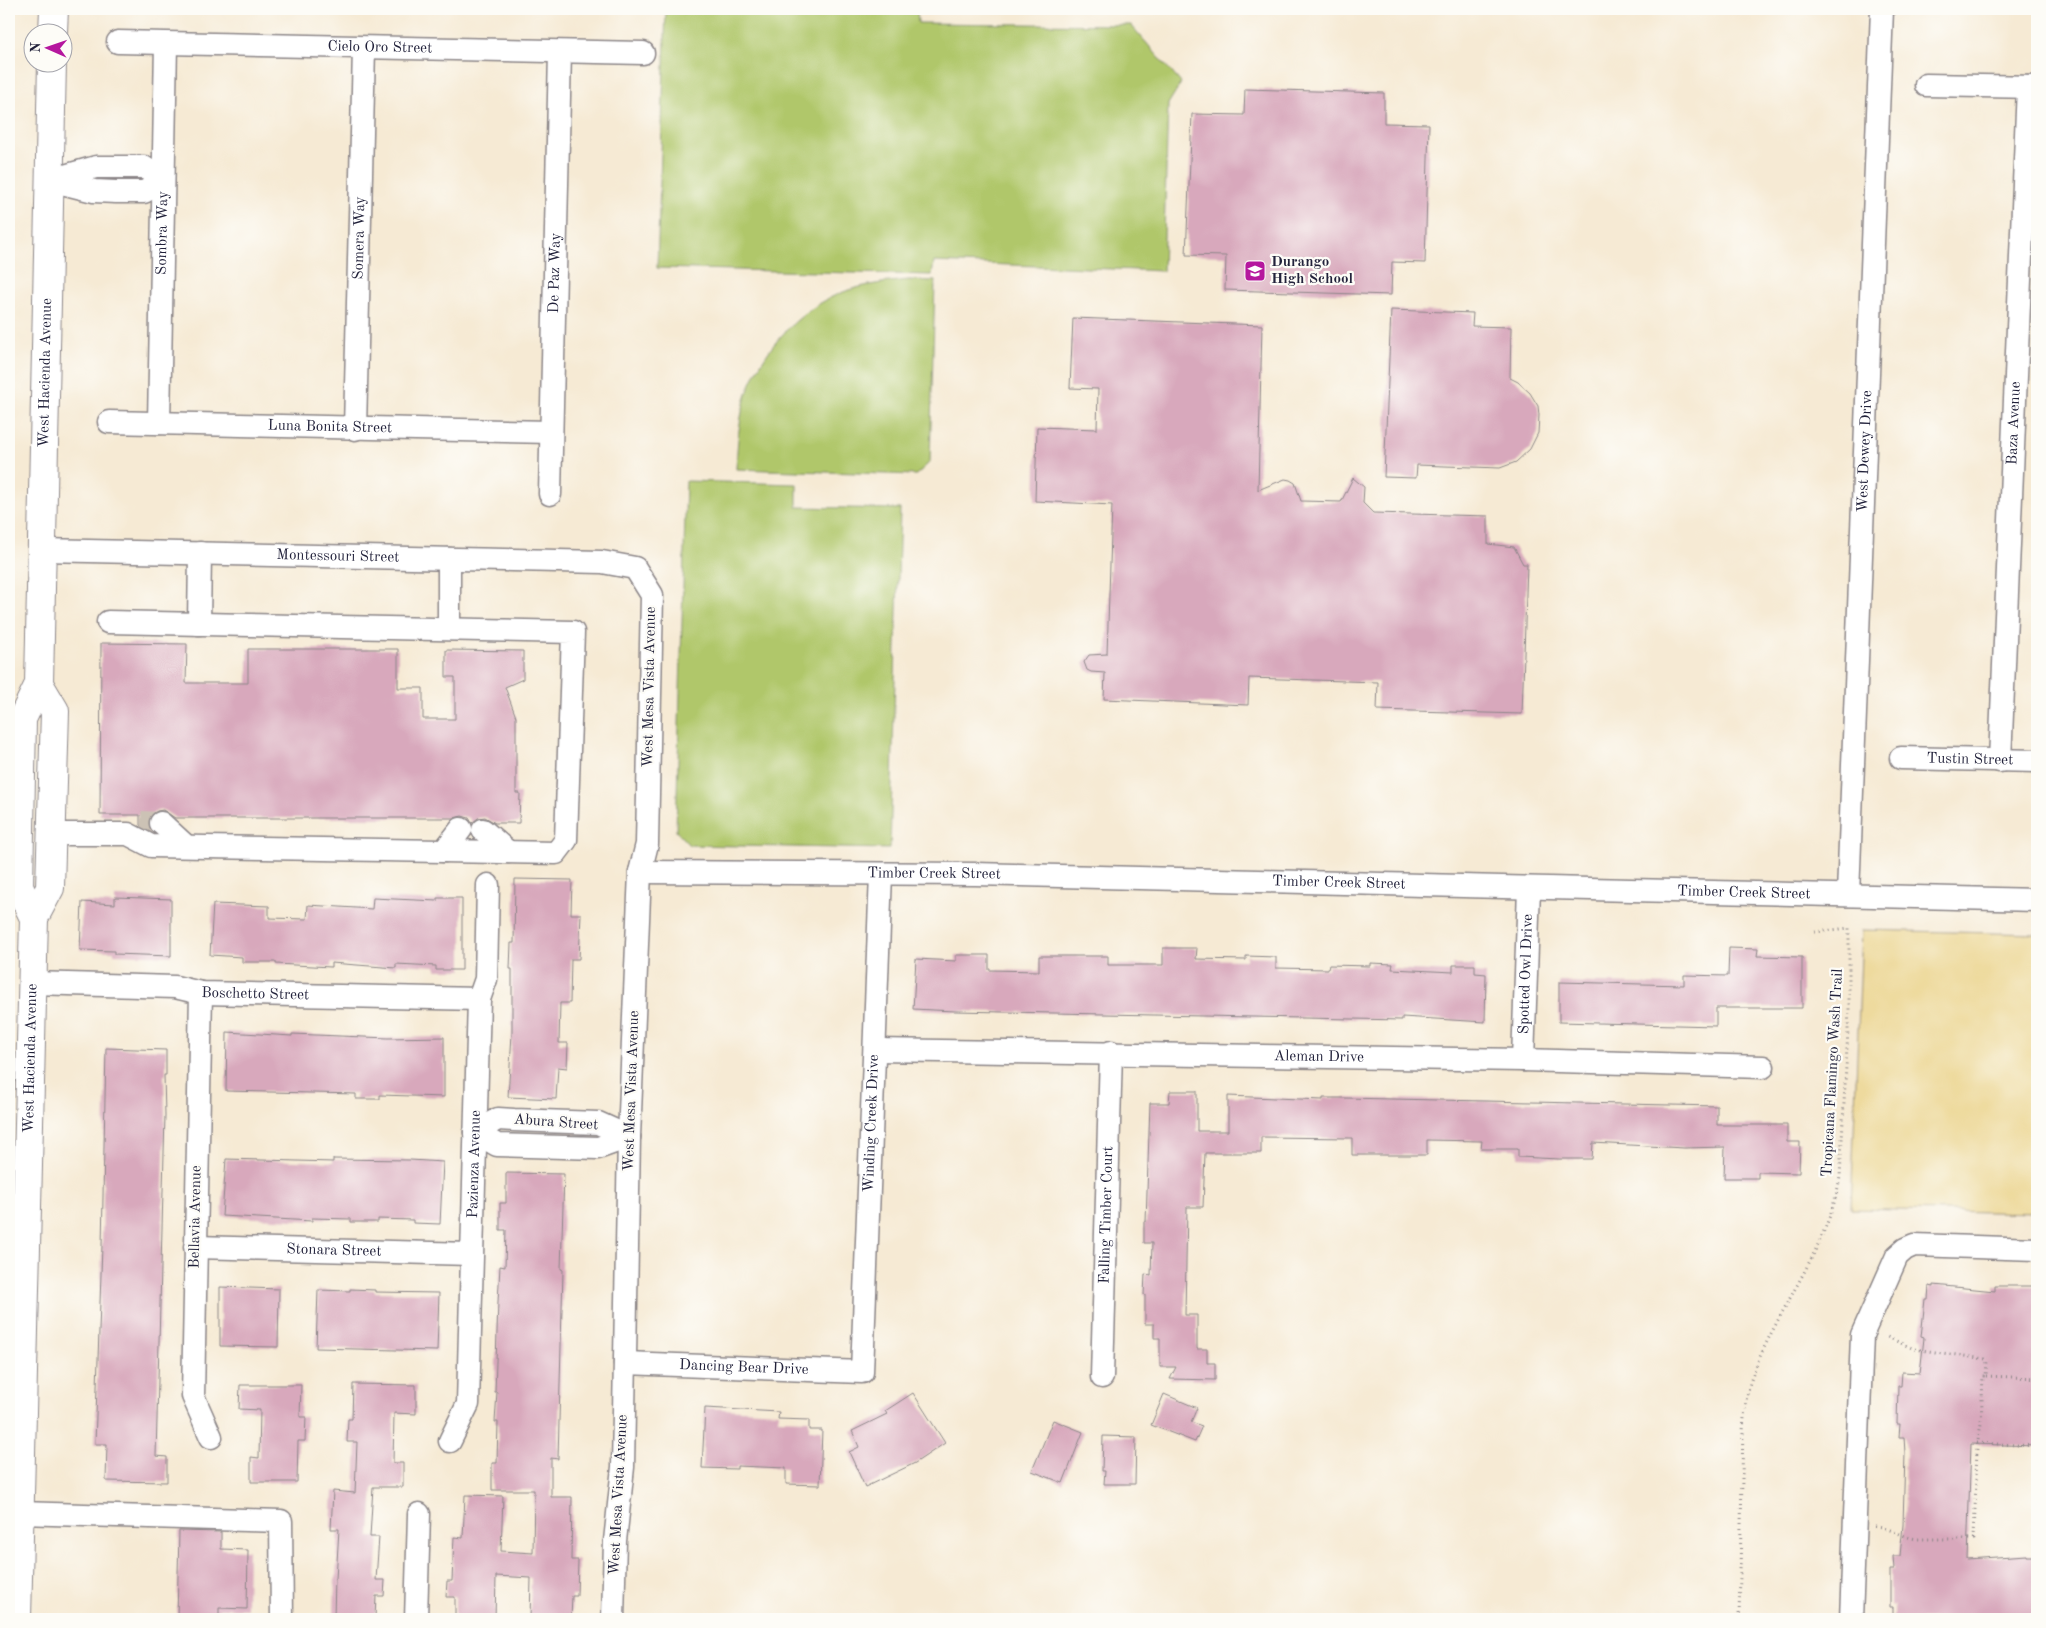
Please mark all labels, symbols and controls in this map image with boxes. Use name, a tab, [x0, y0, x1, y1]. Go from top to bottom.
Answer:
north arrow	[22, 22, 72, 72]
street label: Cielo Oro Street	[327, 39, 433, 56]
text: N	[29, 42, 43, 53]
street label: Sombra Way	[154, 191, 171, 275]
street label: Somera Way	[351, 196, 368, 280]
street label: De Paz Way	[547, 233, 563, 313]
place label: Durango High School	[1271, 255, 1354, 287]
school or university icon: Durango High School	[1243, 259, 1267, 283]
street label: West Hacienda Avenue	[36, 298, 55, 448]
street label: Baza Avenue	[2005, 381, 2023, 465]
street label: West Dewey Drive	[1855, 390, 1875, 513]
street label: Luna Bonita Street	[268, 418, 392, 436]
street label: Montessouri Street	[276, 548, 400, 565]
street label: West Mesa Vista Avenue	[641, 606, 659, 768]
street label: Tustin Street	[1926, 751, 2013, 768]
street label: Timber Creek Street	[867, 866, 1001, 882]
street label: Timber Creek Street	[1272, 874, 1406, 892]
street label: Timber Creek Street	[1677, 884, 1811, 902]
street label: Spotted Owl Drive	[1516, 913, 1536, 1035]
street label: Tropicana Flamingo Wash Trail	[1820, 968, 1846, 1178]
street label: West Hacienda Avenue	[21, 983, 40, 1133]
street label: Boschetto Street	[201, 986, 309, 1003]
street label: West Mesa Vista Avenue	[622, 1010, 642, 1172]
street label: Aleman Drive	[1274, 1049, 1364, 1065]
street label: Winding Creek Drive	[861, 1054, 882, 1193]
street label: Pazienza Avenue	[466, 1110, 483, 1219]
street label: Abura Street	[513, 1113, 599, 1133]
street label: Falling Timber Court	[1097, 1146, 1116, 1284]
street label: Bellavia Avenue	[188, 1165, 204, 1269]
street label: Stonara Street	[286, 1242, 382, 1259]
street label: Dancing Bear Drive	[679, 1358, 809, 1377]
street label: West Mesa Vista Avenue	[607, 1414, 631, 1576]

